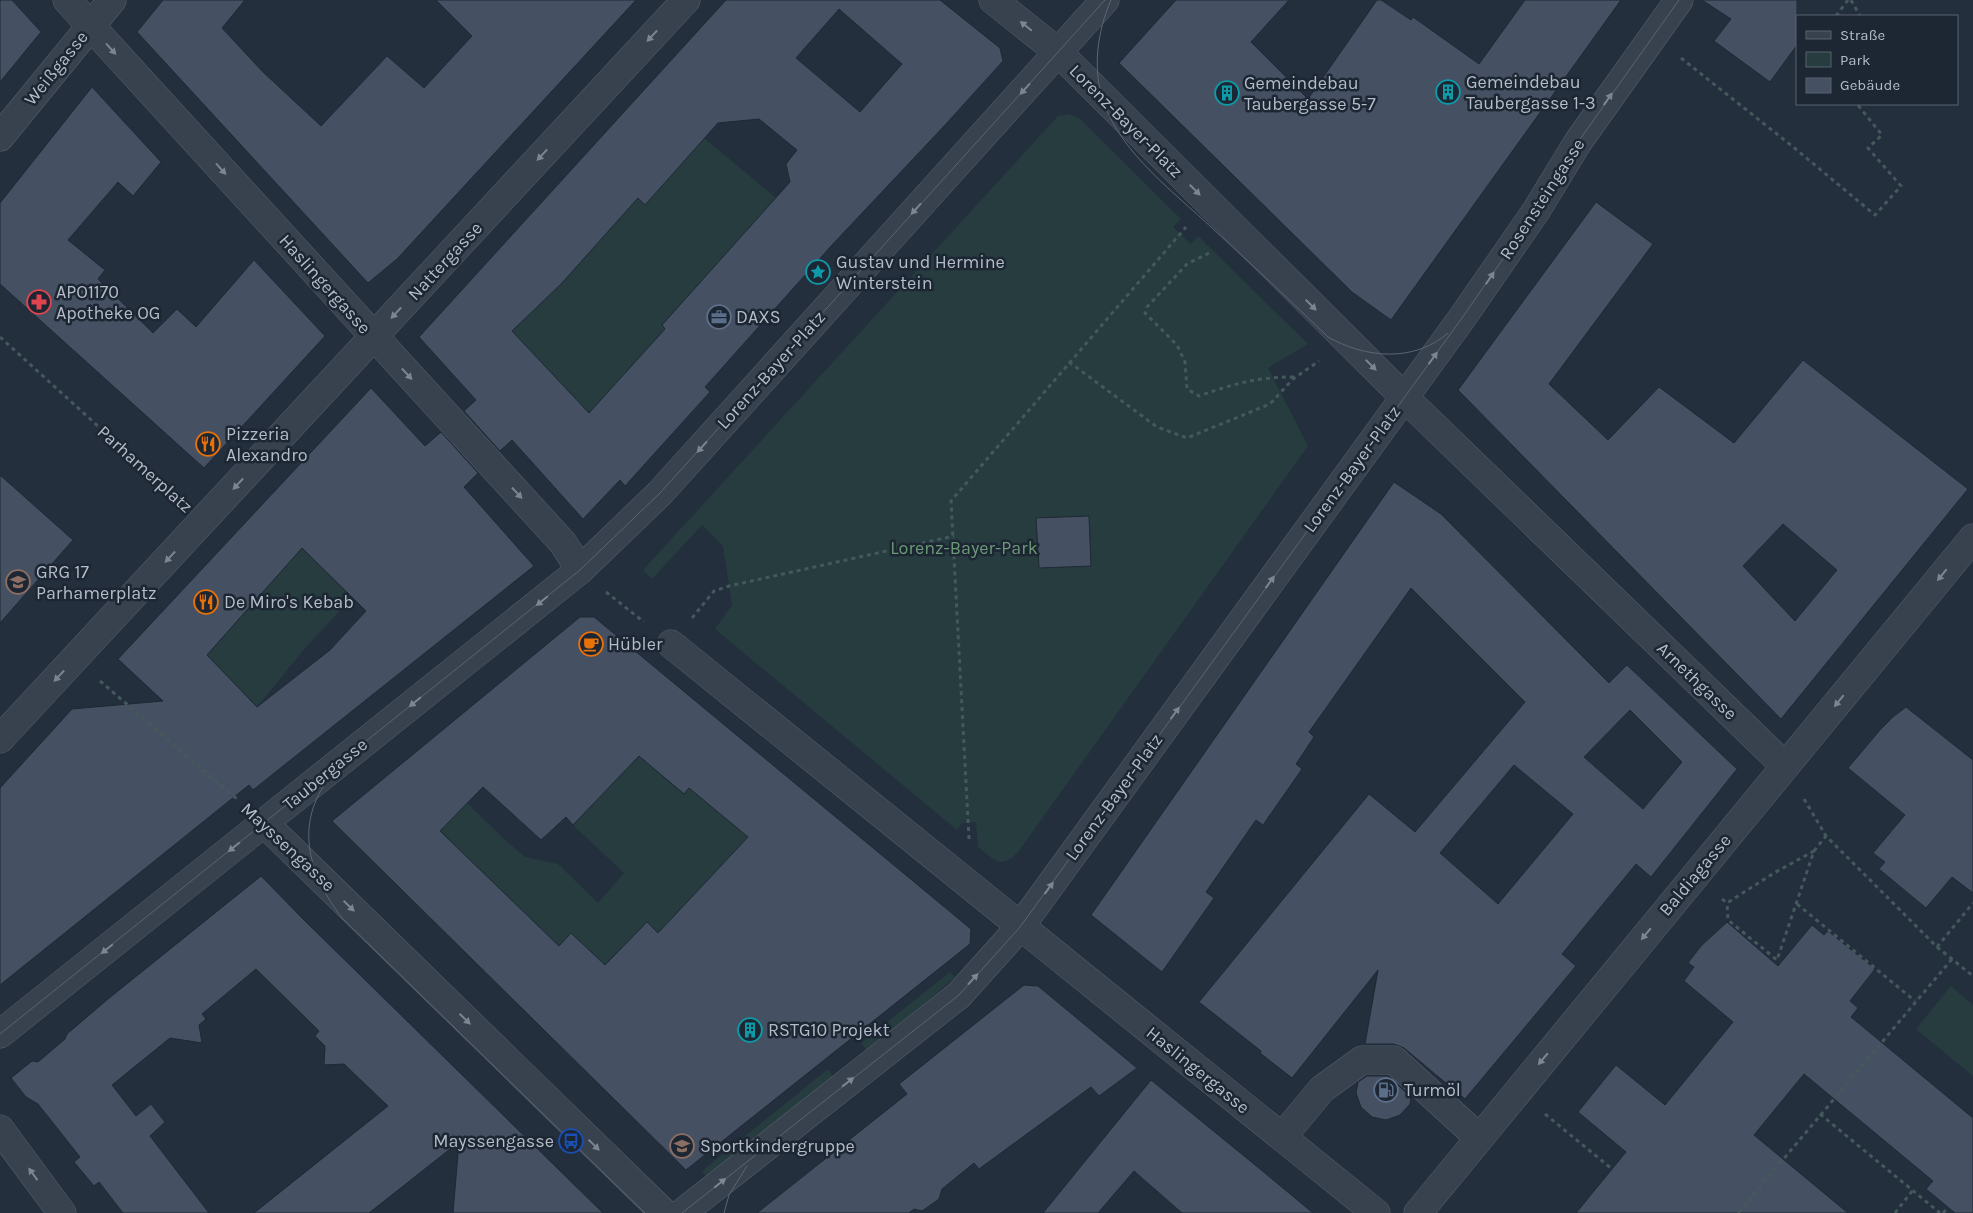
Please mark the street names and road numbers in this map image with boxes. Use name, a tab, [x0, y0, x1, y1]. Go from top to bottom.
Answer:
street label: Weißgasse	[19, 26, 93, 110]
street label: Lorenz-Bayer-Platz	[1065, 60, 1187, 182]
street label: Rosensteingasse	[1495, 134, 1589, 264]
street label: Nattergasse	[403, 217, 487, 305]
street label: Haslingergasse	[274, 230, 376, 338]
street label: Lorenz-Bayer-Platz	[712, 306, 830, 434]
street label: Lorenz-Bayer-Platz	[1299, 401, 1405, 537]
street label: Parhamerplatz	[93, 420, 197, 518]
street label: Arnethgasse	[1652, 637, 1742, 725]
street label: Lorenz-Bayer-Platz	[1061, 729, 1167, 865]
street label: Taubergasse	[278, 733, 372, 815]
street label: Mayssengasse	[236, 798, 340, 896]
street label: Baldiagasse	[1654, 830, 1736, 920]
street label: Haslingergasse	[1142, 1022, 1254, 1118]

